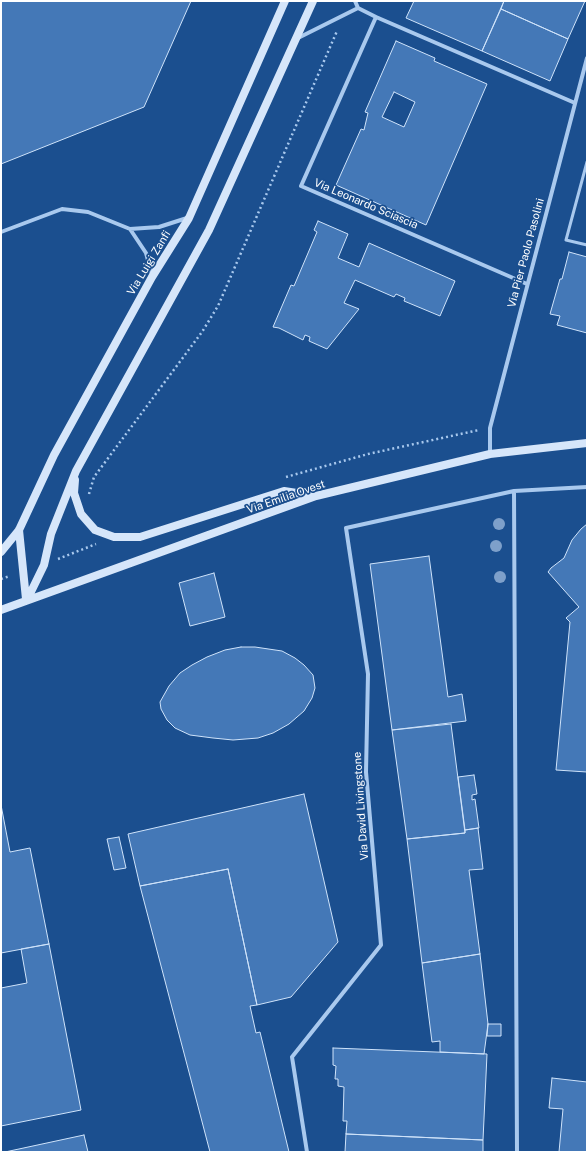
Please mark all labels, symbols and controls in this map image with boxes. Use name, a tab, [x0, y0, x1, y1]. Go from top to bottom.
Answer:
street label: Via Leonardo Sciascia	[312, 176, 420, 232]
street label: Via Pier Paolo Pasolini	[505, 197, 547, 309]
street label: Via Luigi Zanfi	[125, 228, 173, 298]
street label: Via Emilia Ovest	[245, 477, 327, 517]
street label: Via David Livingstone	[351, 751, 371, 861]

